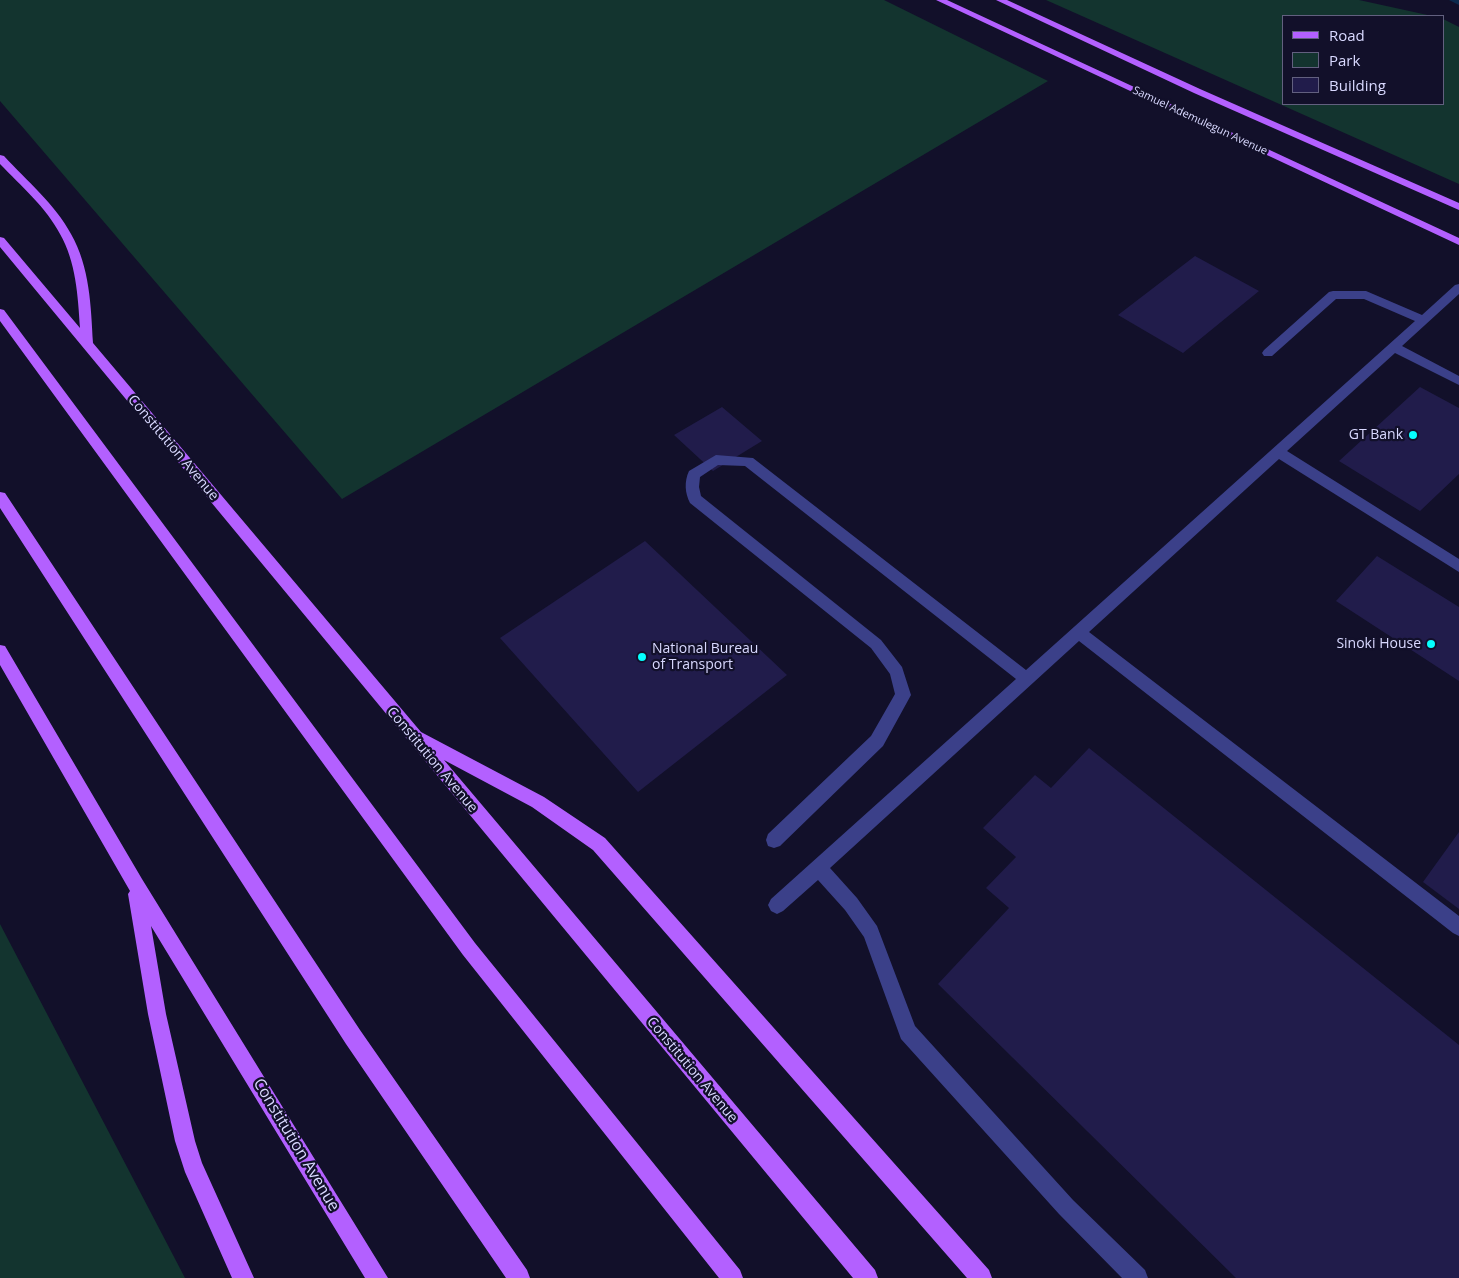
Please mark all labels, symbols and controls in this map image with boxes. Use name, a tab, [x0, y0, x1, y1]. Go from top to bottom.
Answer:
legend	[1282, 15, 1444, 105]
text: Road	[1329, 25, 1365, 45]
text: Park	[1329, 50, 1360, 70]
text: Building	[1329, 75, 1386, 95]
street label: Samuel Ademulegun Avenue	[1130, 84, 1270, 158]
street label: Constitution Avenue	[124, 392, 222, 504]
place label: GT Bank	[1349, 427, 1403, 443]
marker: GT Bank	[1407, 429, 1419, 441]
place label: Sinoki House	[1336, 636, 1421, 652]
marker: Sinoki House	[1425, 638, 1437, 650]
place label: National Bureau of Transport	[652, 641, 758, 674]
marker: National Bureau of Transport	[636, 651, 648, 663]
street label: Constitution Avenue	[383, 704, 481, 816]
street label: Constitution Avenue	[643, 1014, 741, 1126]
street label: Constitution Avenue	[249, 1075, 343, 1215]

